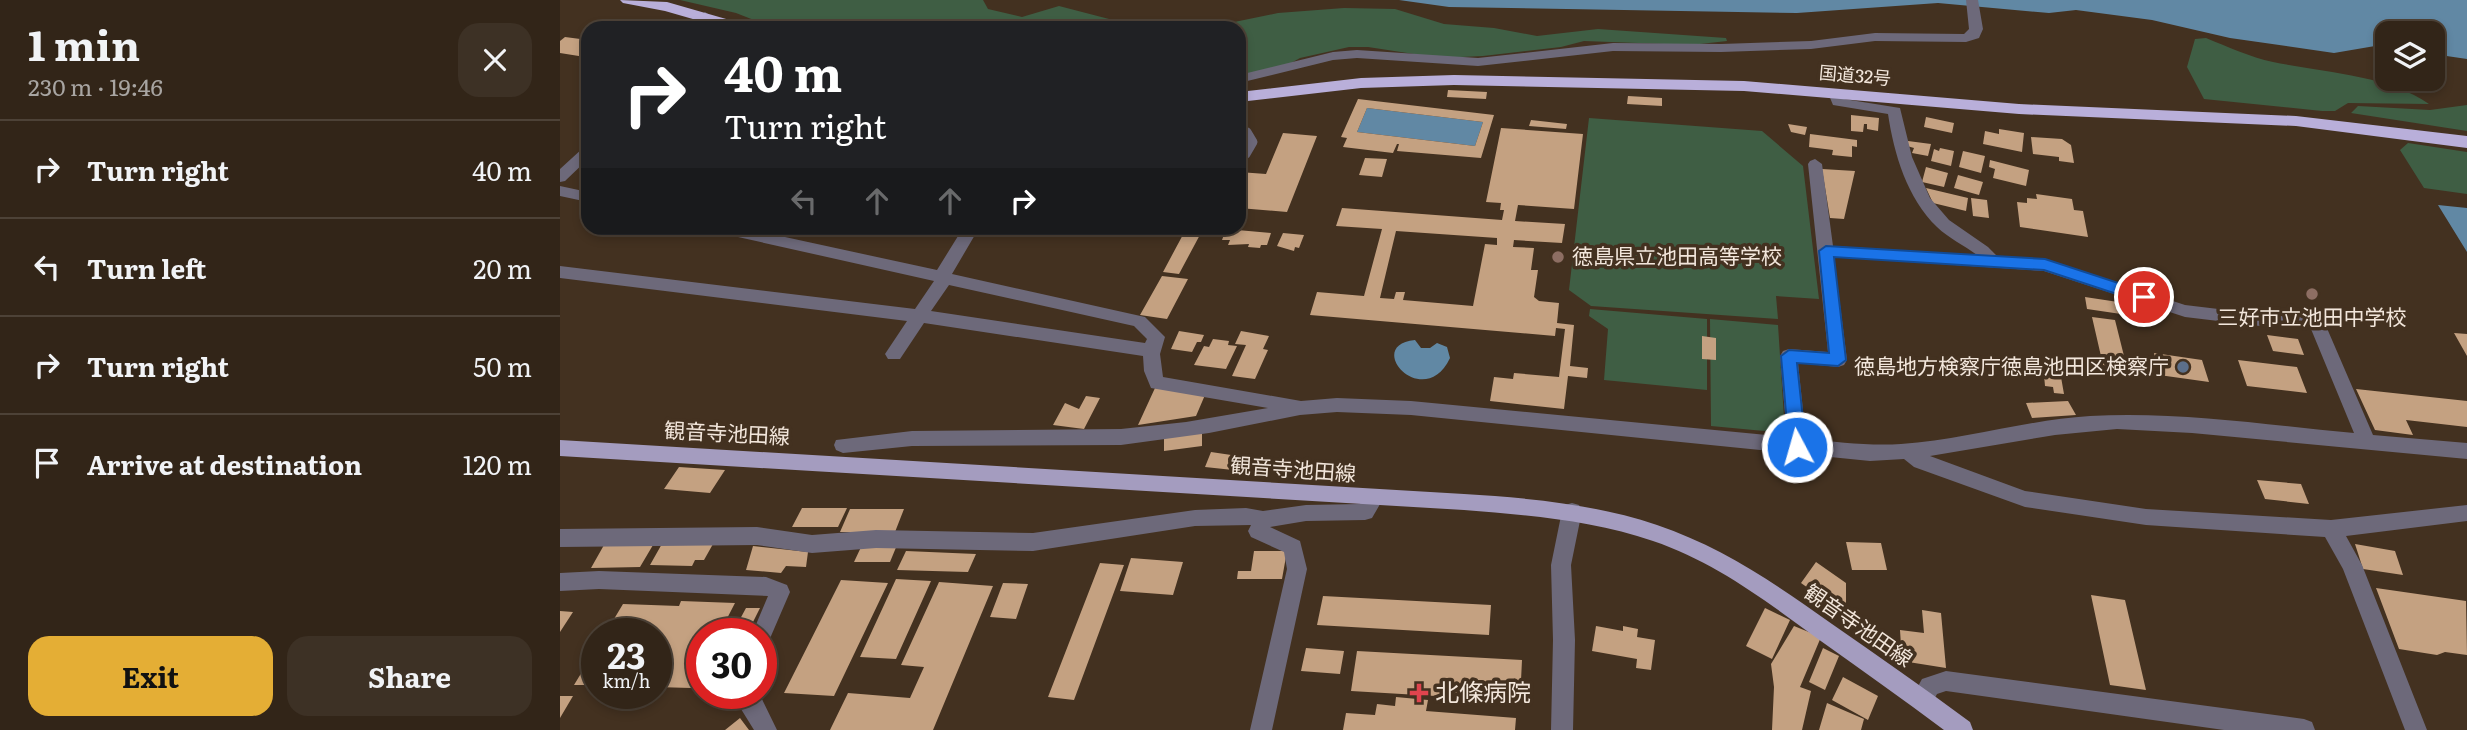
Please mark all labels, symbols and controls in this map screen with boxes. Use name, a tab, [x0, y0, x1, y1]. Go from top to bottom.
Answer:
text: 1 min	[28, 12, 140, 74]
map controls	[2375, 21, 2445, 91]
button: layers	[2375, 21, 2445, 91]
button: close	[458, 23, 532, 97]
text: 40 m	[724, 34, 842, 107]
icon: right	[609, 49, 700, 140]
street label: 国道32号	[1818, 58, 1892, 91]
text: 230 m · 19:46	[28, 69, 163, 103]
text: Turn right	[724, 101, 886, 149]
icon: right	[28, 150, 66, 188]
text: Turn right	[87, 150, 229, 189]
text: 40 m	[472, 150, 532, 189]
icon: left	[785, 182, 823, 220]
icon: ahead	[858, 182, 896, 220]
icon: ahead	[931, 182, 969, 220]
icon: right	[1004, 182, 1042, 220]
place label: 徳島県立池田高等学校	[1572, 239, 1782, 270]
icon: left	[28, 248, 66, 286]
text: Turn left	[87, 248, 206, 287]
text: 20 m	[473, 248, 532, 287]
marker: 徳島県立池田高等学校	[1550, 249, 1566, 265]
pin	[2114, 267, 2174, 327]
icon: arrive	[2125, 278, 2163, 316]
marker: 三好市立池田中学校	[2304, 286, 2320, 302]
place label: 三好市立池田中学校	[2218, 300, 2407, 331]
icon: right	[28, 346, 66, 384]
text: Turn right	[87, 346, 229, 385]
text: 50 m	[473, 346, 532, 385]
place label: 徳島地方検察庁徳島池田区検察庁	[1854, 349, 2169, 380]
marker: 徳島地方検察庁徳島池田区検察庁	[2175, 359, 2191, 375]
position arrow	[1760, 410, 1834, 484]
street label: 観音寺池田線	[663, 413, 791, 450]
icon: arrive	[28, 444, 66, 482]
text: Arrive at destination	[87, 444, 362, 483]
text: 120 m	[463, 444, 532, 483]
street label: 観音寺池田線	[1229, 448, 1357, 487]
street label: 観音寺池田線	[1799, 575, 1920, 673]
speed limit sign: 30	[686, 618, 777, 709]
text: 23	[607, 628, 646, 680]
button: Exit	[28, 636, 273, 716]
button: Share	[287, 636, 532, 716]
text: km/h	[603, 667, 650, 694]
place label: 北條病院	[1435, 673, 1531, 708]
marker: 北條病院	[1409, 683, 1429, 703]

